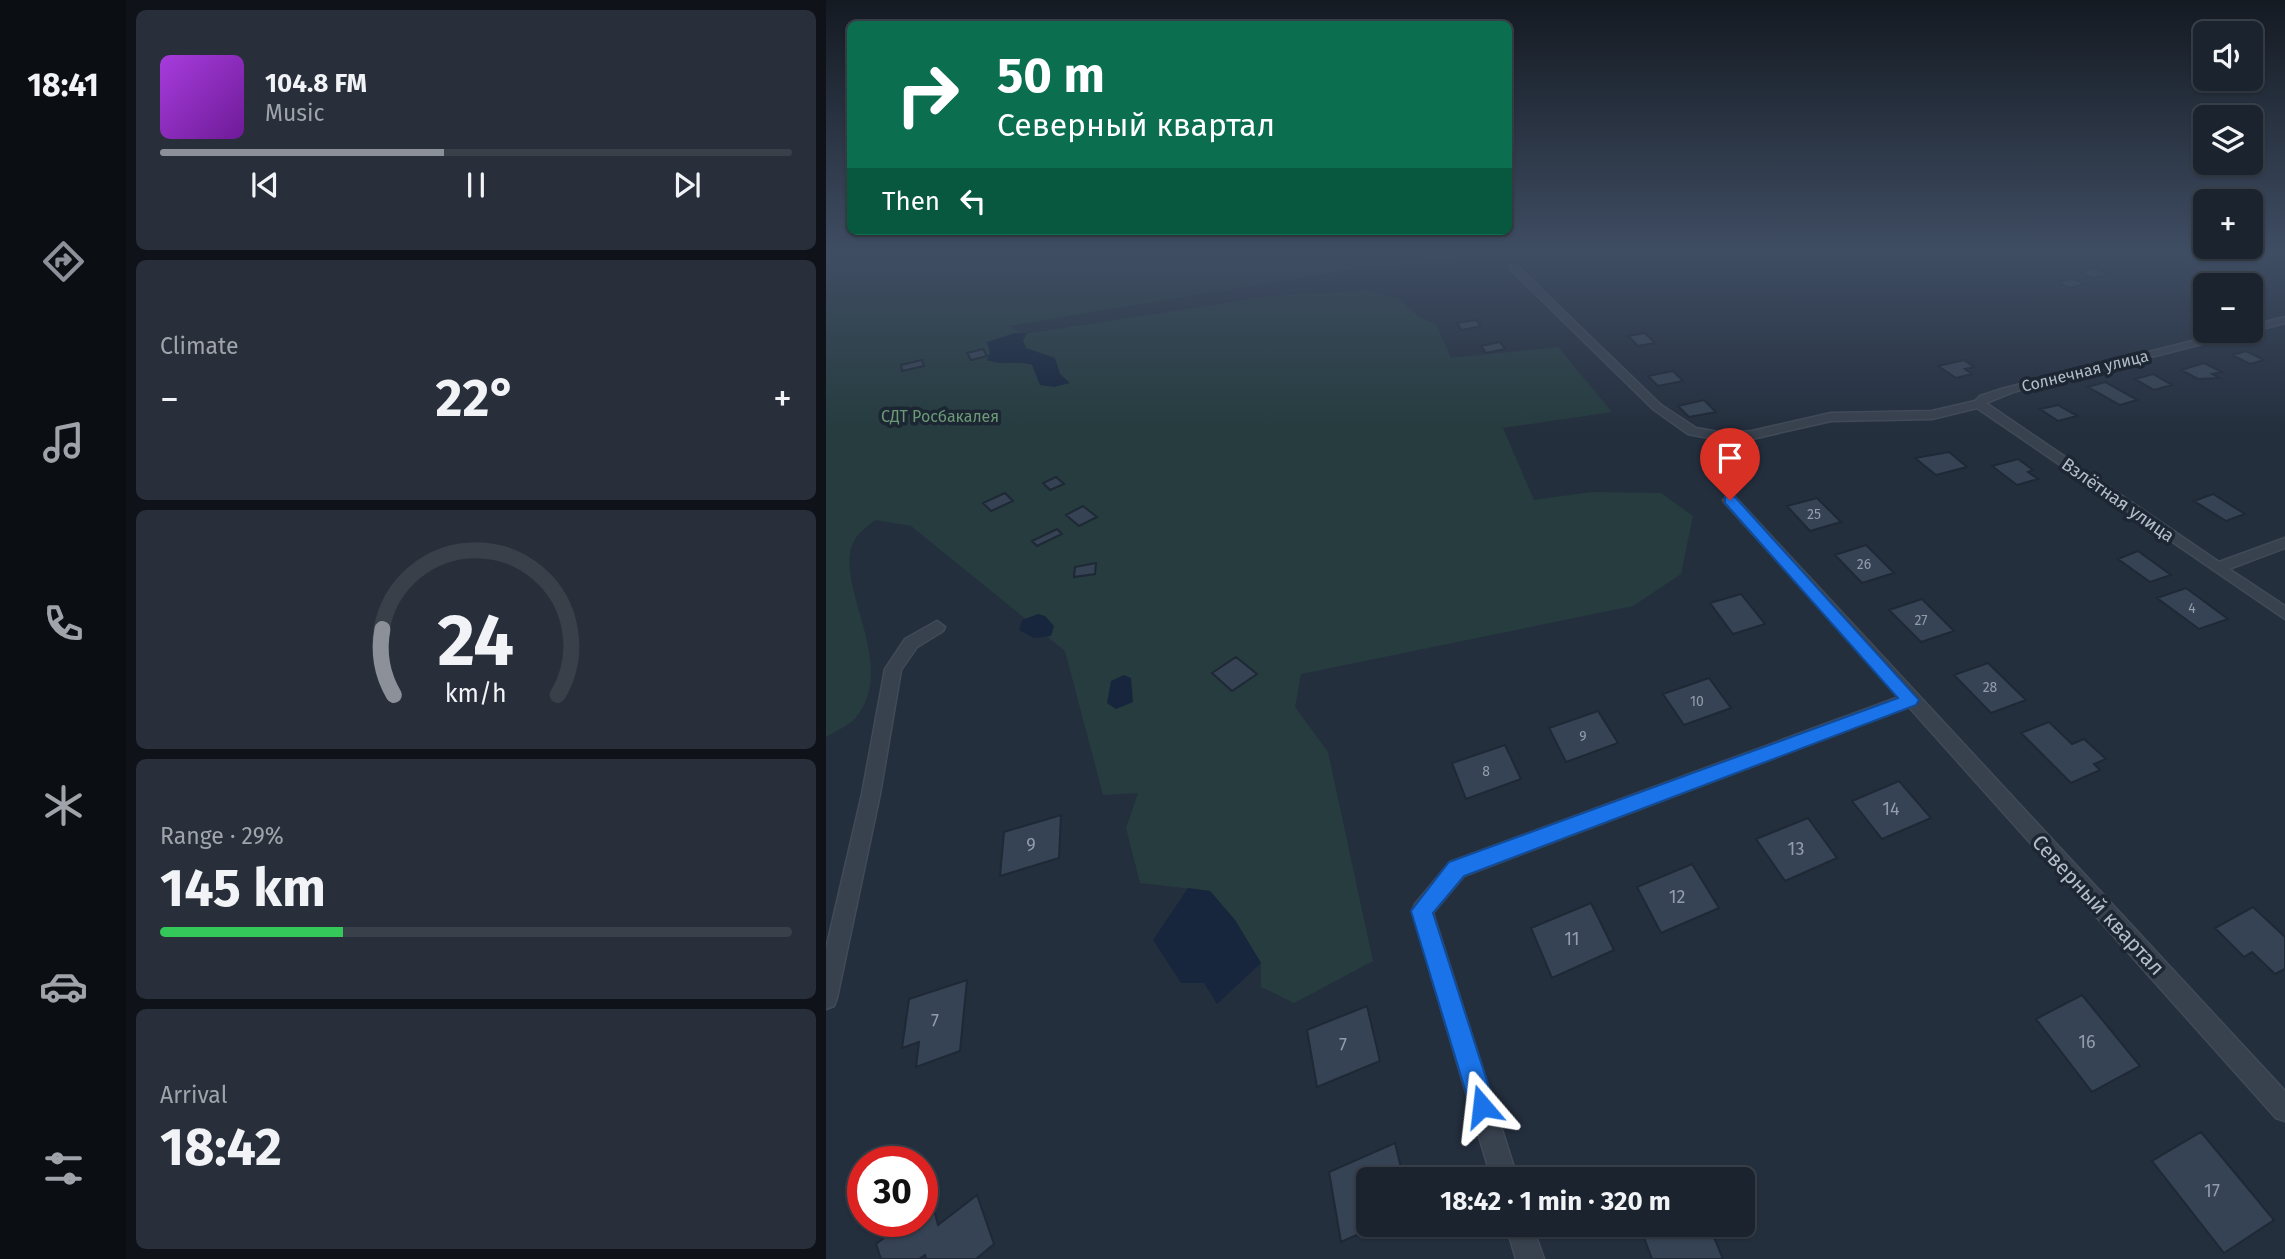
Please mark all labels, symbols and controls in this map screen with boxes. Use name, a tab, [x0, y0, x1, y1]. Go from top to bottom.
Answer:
map controls	[2193, 21, 2263, 343]
button: sound	[2193, 21, 2263, 91]
text: 50 m	[997, 46, 1105, 105]
icon: right	[882, 49, 973, 140]
text: 18:41	[27, 66, 99, 104]
text: 104.8 FM	[265, 68, 367, 99]
text: Music	[265, 99, 325, 127]
button: layers	[2193, 105, 2263, 175]
text: Северный квартал	[997, 106, 1275, 144]
icon: previous	[246, 166, 284, 204]
icon: pause	[457, 166, 495, 204]
icon: next	[668, 166, 706, 204]
icon: left	[954, 182, 992, 220]
text: Then	[882, 186, 940, 217]
button: +	[2193, 189, 2263, 259]
icon: directions	[39, 237, 88, 286]
button: −	[2193, 273, 2263, 343]
text: Climate	[160, 332, 239, 360]
street label: Солнечная улица	[2020, 346, 2150, 396]
text: 22°	[436, 367, 516, 430]
text: −	[160, 376, 179, 422]
text: +	[773, 376, 792, 422]
park label: СДТ Росбакалея	[881, 407, 999, 426]
icon: music	[39, 418, 88, 467]
pin	[1700, 428, 1760, 500]
icon: arrive	[1711, 439, 1749, 477]
street label: Взлётная улица	[2057, 453, 2179, 547]
house number: 25	[1807, 506, 1821, 523]
house number: 26	[1857, 556, 1871, 573]
text: 24	[438, 598, 514, 685]
icon: phone	[39, 599, 88, 648]
house number: 4	[2188, 600, 2196, 617]
house number: 27	[1914, 612, 1928, 629]
text: km/h	[445, 679, 507, 709]
house number: 28	[1983, 679, 1998, 696]
house number: 10	[1690, 693, 1704, 710]
house number: 9	[1579, 728, 1587, 745]
house number: 8	[1482, 763, 1490, 780]
icon: climate	[39, 781, 88, 830]
house number: 14	[1882, 798, 1900, 820]
text: Range · 29%	[160, 822, 284, 850]
street label: Северный квартал	[2026, 829, 2170, 981]
house number: 9	[1026, 834, 1036, 856]
house number: 13	[1788, 838, 1804, 860]
text: 145 km	[160, 857, 326, 920]
house number: 12	[1669, 886, 1685, 908]
house number: 11	[1564, 928, 1580, 950]
icon: car	[39, 962, 88, 1011]
house number: 7	[931, 1010, 939, 1032]
house number: 16	[2078, 1031, 2096, 1053]
house number: 7	[1339, 1034, 1347, 1056]
position arrow	[1445, 1069, 1519, 1143]
text: Arrival	[160, 1081, 227, 1109]
text: 18:42	[160, 1116, 282, 1179]
icon: filters	[39, 1144, 88, 1193]
speed limit sign: 30	[847, 1146, 938, 1237]
house number: 17	[2204, 1180, 2220, 1202]
text: 18:42 · 1 min · 320 m	[1440, 1186, 1671, 1217]

